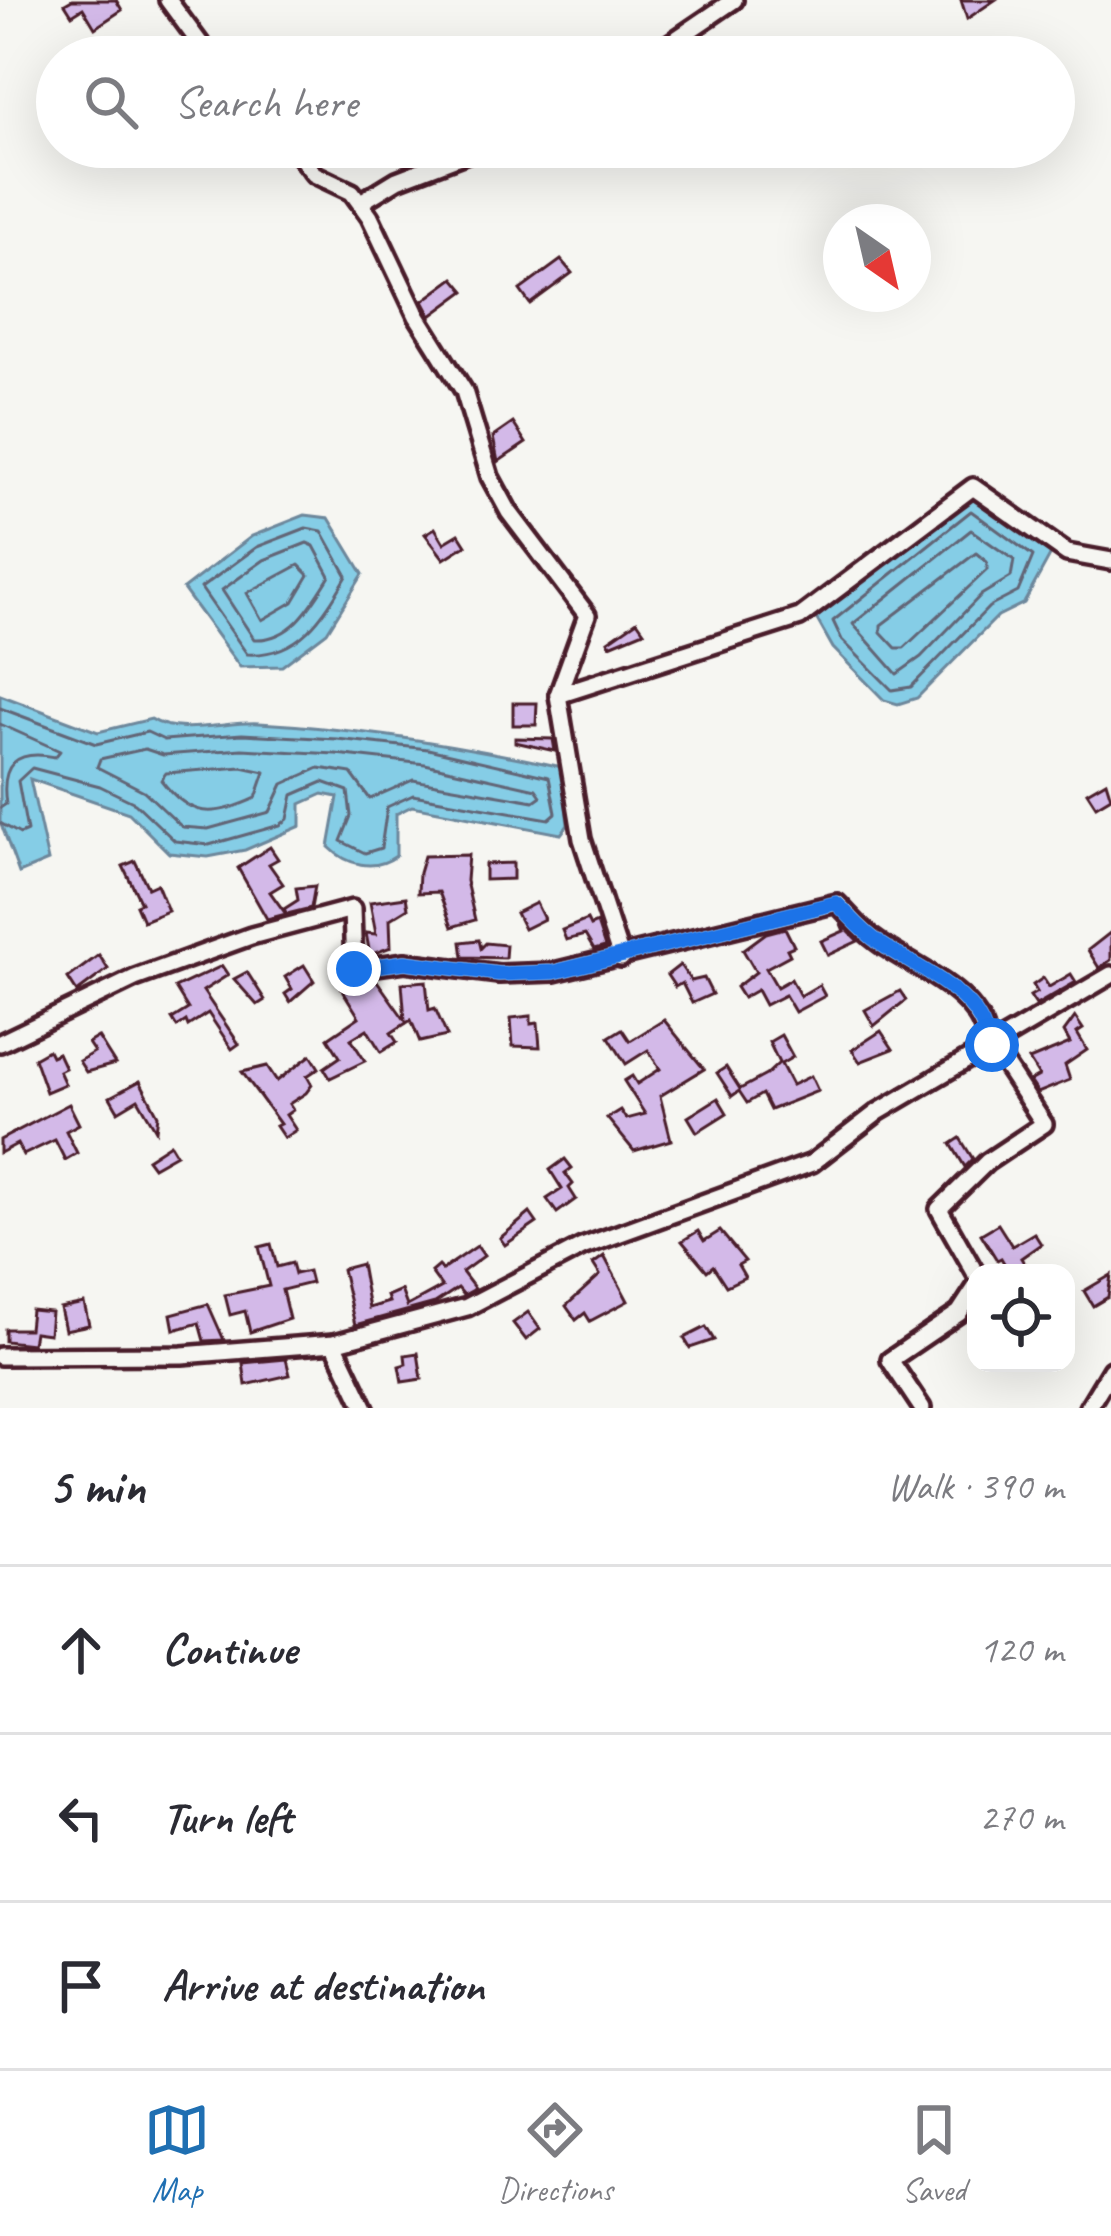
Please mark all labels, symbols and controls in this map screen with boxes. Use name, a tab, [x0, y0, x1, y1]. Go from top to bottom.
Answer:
search box	[36, 36, 1075, 168]
icon: search	[78, 69, 144, 135]
text: Search here	[174, 74, 357, 131]
north arrow	[823, 204, 931, 312]
route end	[327, 942, 381, 996]
route start	[965, 1018, 1019, 1072]
map controls	[967, 1264, 1075, 1372]
button: locate	[967, 1264, 1075, 1372]
text: 5 min	[48, 1454, 145, 1518]
text: Walk · 390 m	[887, 1462, 1063, 1511]
icon: ahead	[48, 1617, 114, 1683]
text: Continue	[162, 1621, 296, 1678]
text: 120 m	[979, 1625, 1063, 1674]
icon: left	[48, 1785, 114, 1851]
text: Turn left	[162, 1789, 292, 1846]
text: 270 m	[979, 1793, 1063, 1842]
icon: arrive	[48, 1953, 114, 2019]
text: Arrive at destination	[162, 1957, 484, 2014]
tab: Map	[144, 2097, 210, 2211]
tab: Directions	[498, 2097, 613, 2211]
tab: Saved	[901, 2097, 967, 2211]

